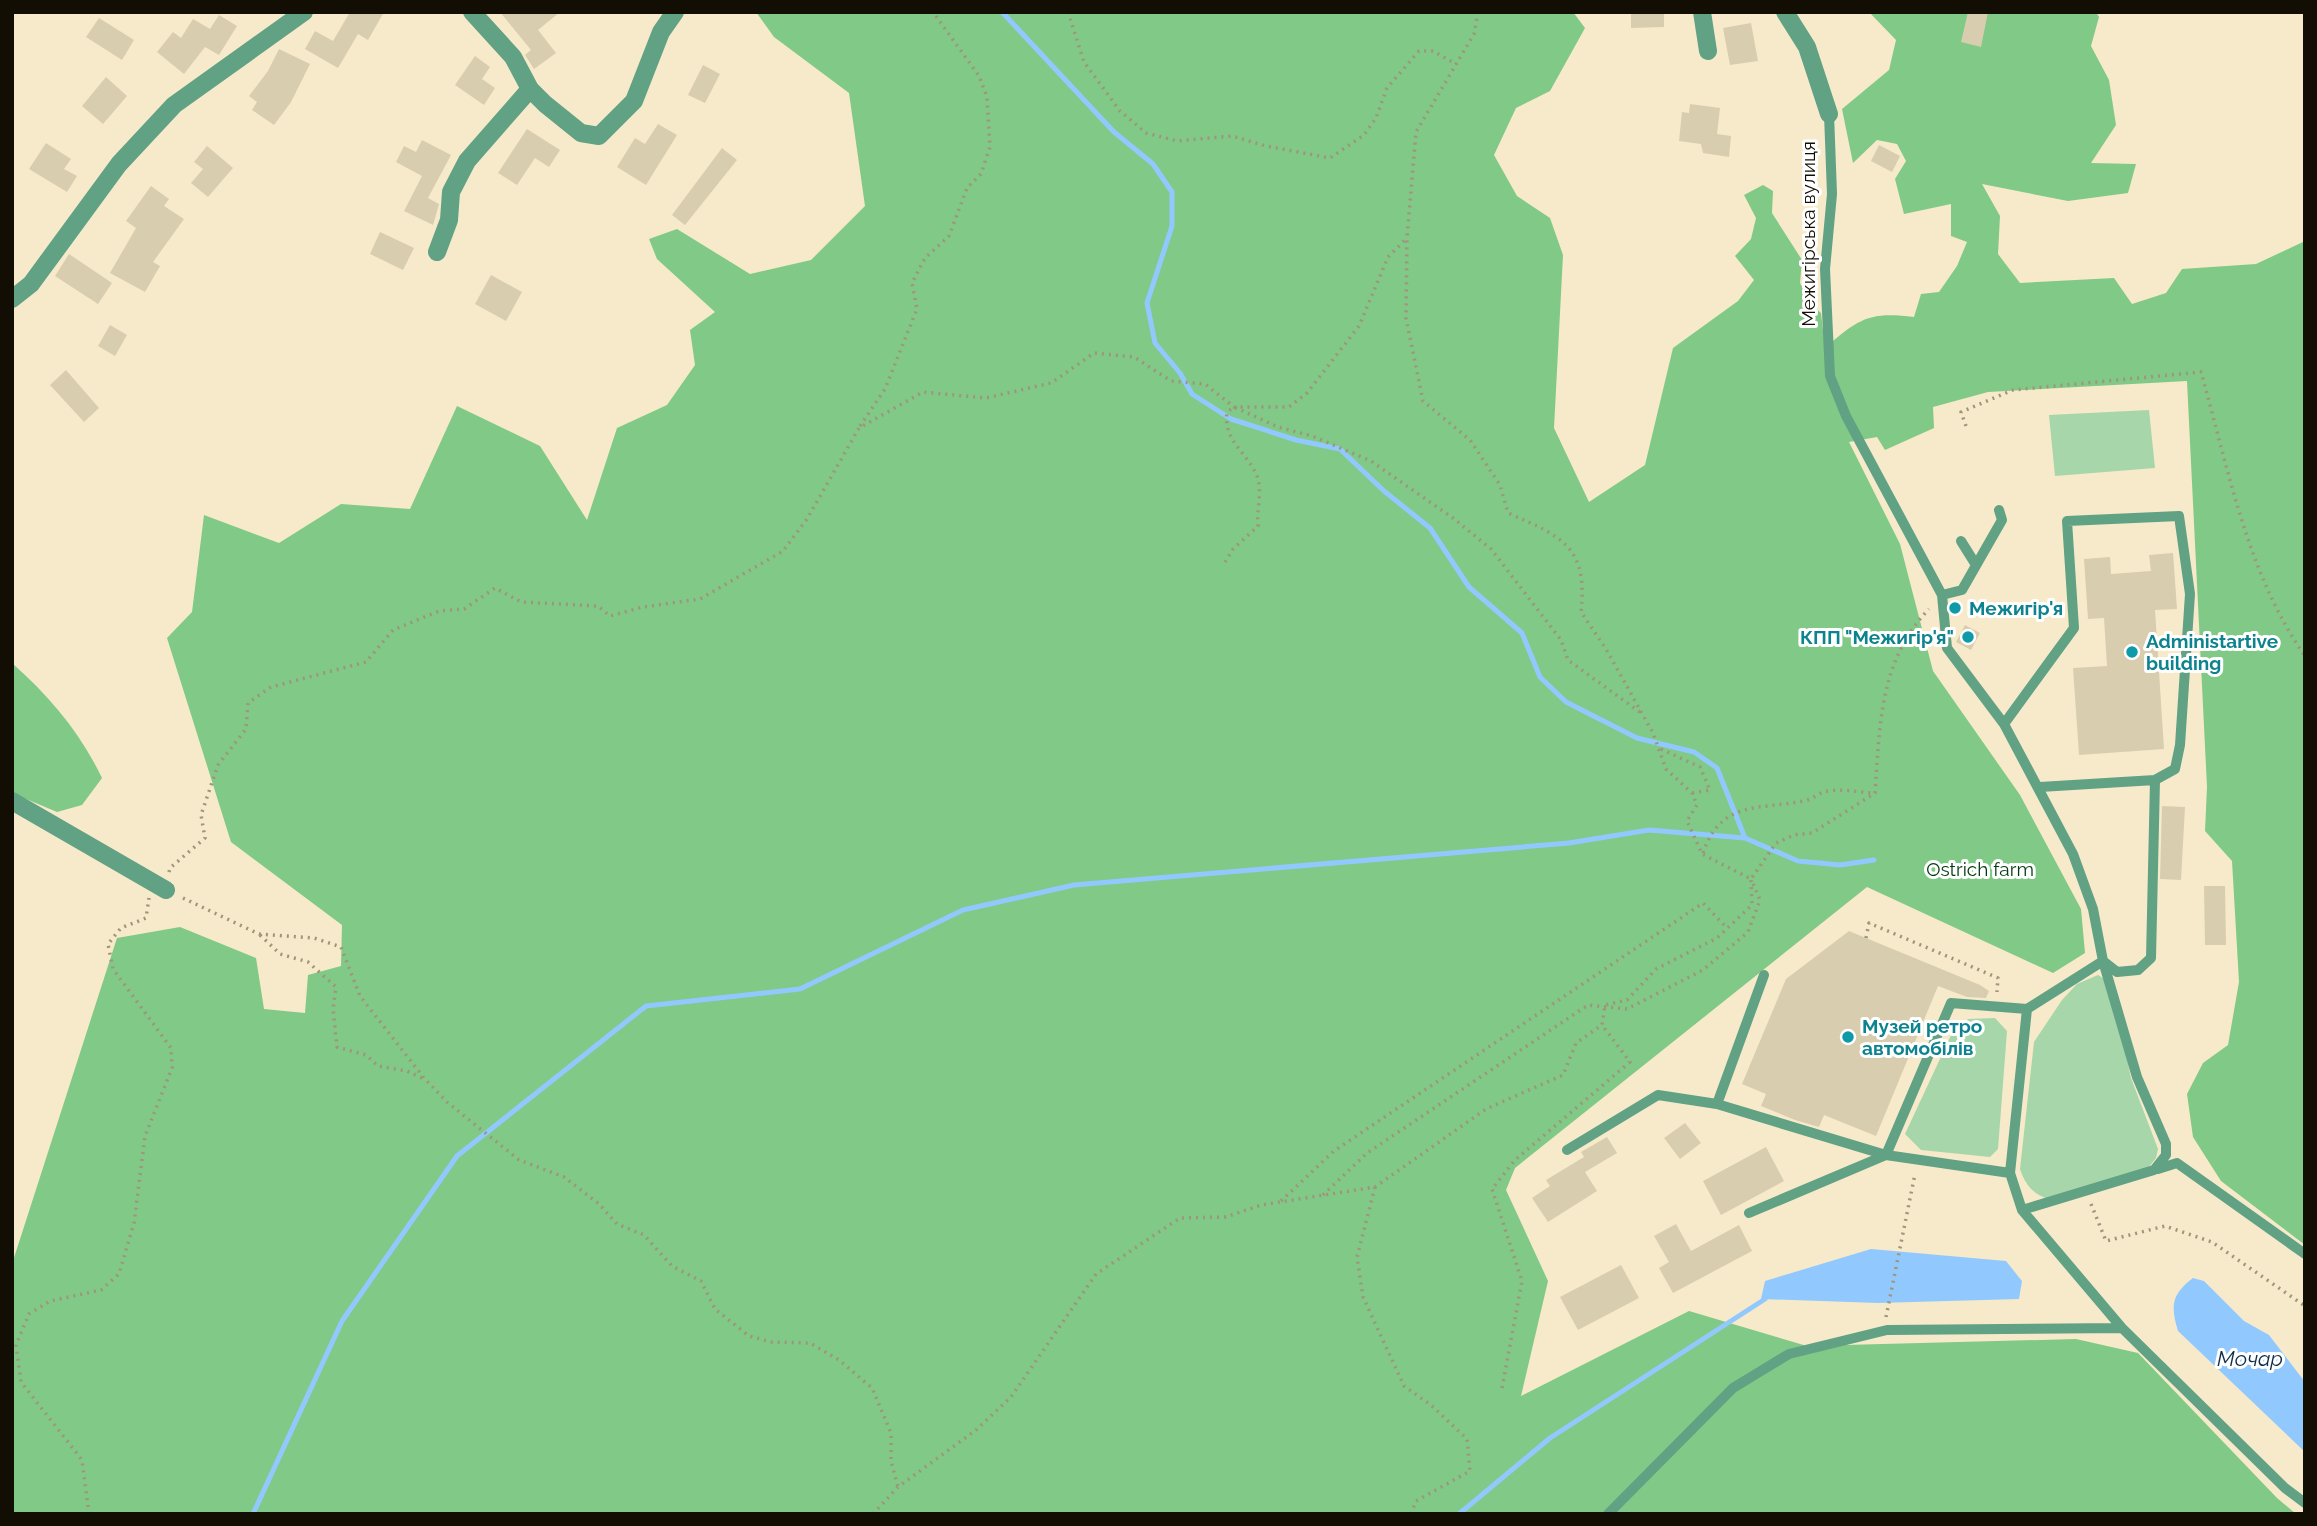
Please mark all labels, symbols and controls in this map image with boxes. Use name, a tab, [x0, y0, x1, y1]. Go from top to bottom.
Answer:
street label: Межигірська вулиця	[1797, 141, 1819, 327]
place label: Межигір'я	[1969, 597, 2063, 619]
marker: Межигір'я	[1947, 600, 1963, 616]
place label: КПП "Межигір'я"	[1800, 626, 1954, 648]
marker: КПП "Межигір'я"	[1960, 629, 1976, 645]
place label: Administartive building	[2146, 630, 2278, 674]
marker: Administartive building	[2124, 644, 2140, 660]
park label: Ostrich farm	[1926, 858, 2034, 880]
place label: Музей ретро автомобілів	[1862, 1015, 1982, 1059]
marker: Музей ретро автомобілів	[1840, 1029, 1856, 1045]
water label: Мочар	[2217, 1346, 2283, 1371]

